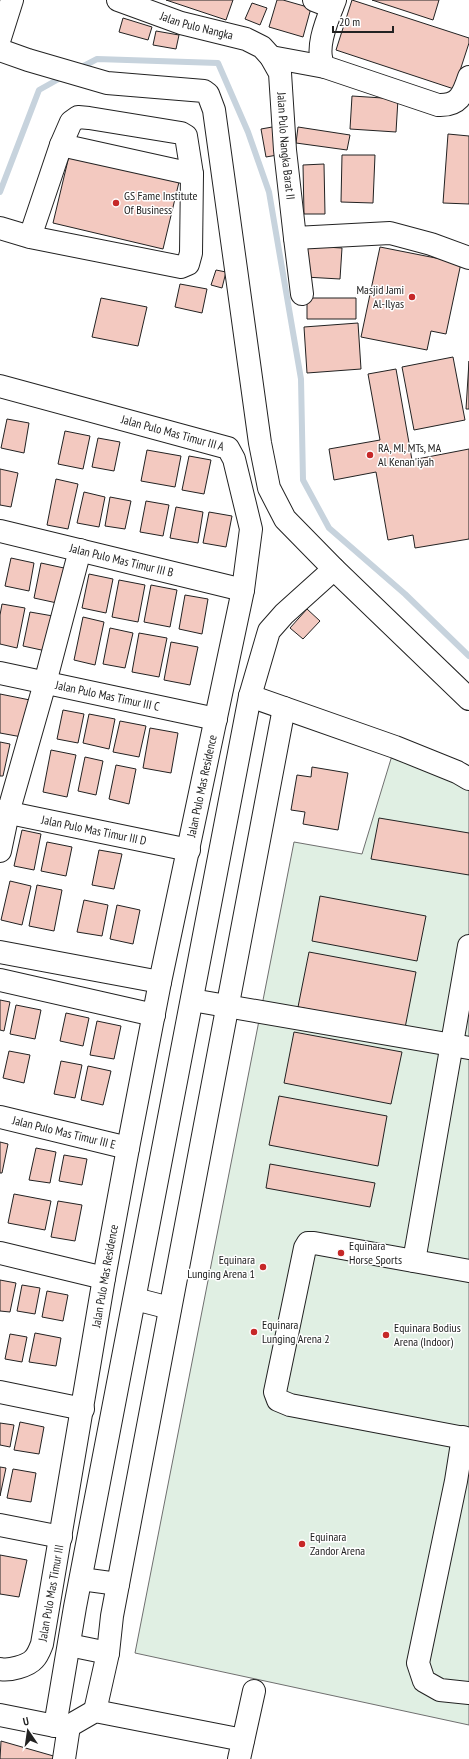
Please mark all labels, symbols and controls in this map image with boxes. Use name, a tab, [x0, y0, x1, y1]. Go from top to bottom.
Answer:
street label: Jalan Pulo Nangka	[157, 8, 235, 43]
scale bar	[333, 8, 393, 34]
text: 20 m	[339, 14, 360, 29]
street label: Jalan Pulo Nangka Barat II	[274, 91, 299, 200]
place label: GS Fame Institute Of Business	[124, 188, 197, 217]
marker: GS Fame Institute Of Business	[111, 198, 121, 208]
place label: Masjid Jami Al-Ilyas	[356, 282, 404, 311]
marker: Masjid Jami Al-Ilyas	[407, 292, 417, 302]
street label: Jalan Pulo Mas Timur III A	[119, 411, 226, 454]
place label: RA, MI, MTs, MA Al Kenan'iyah	[378, 440, 441, 469]
marker: RA, MI, MTs, MA Al Kenan'iyah	[365, 450, 375, 460]
street label: Jalan Pulo Mas Timur III B	[67, 540, 175, 580]
street label: Jalan Pulo Mas Timur III C	[53, 677, 162, 714]
street label: Jalan Pulo Mas Residence	[183, 733, 220, 839]
street label: Jalan Pulo Mas Timur III D	[39, 812, 148, 848]
street label: Jalan Pulo Mas Timur III E	[10, 1112, 117, 1152]
street label: Jalan Pulo Mas Residence	[88, 1223, 121, 1330]
place label: Equinara Horse Sports	[349, 1238, 402, 1267]
marker: Equinara Horse Sports	[336, 1248, 346, 1258]
place label: Equinara Lunging Arena 1	[187, 1252, 255, 1281]
marker: Equinara Lunging Arena 1	[258, 1262, 268, 1272]
place label: Equinara Lunging Arena 2	[262, 1317, 330, 1346]
place label: Equinara Bodius Arena (Indoor)	[394, 1320, 461, 1349]
marker: Equinara Lunging Arena 2	[249, 1327, 259, 1337]
marker: Equinara Bodius Arena (Indoor)	[381, 1330, 391, 1340]
place label: Equinara Zandor Arena	[310, 1529, 365, 1558]
marker: Equinara Zandor Arena	[297, 1539, 307, 1549]
street label: Jalan Pulo Mas Timur III	[34, 1543, 66, 1643]
north arrow	[8, 1711, 48, 1751]
text: U	[21, 1714, 30, 1729]

